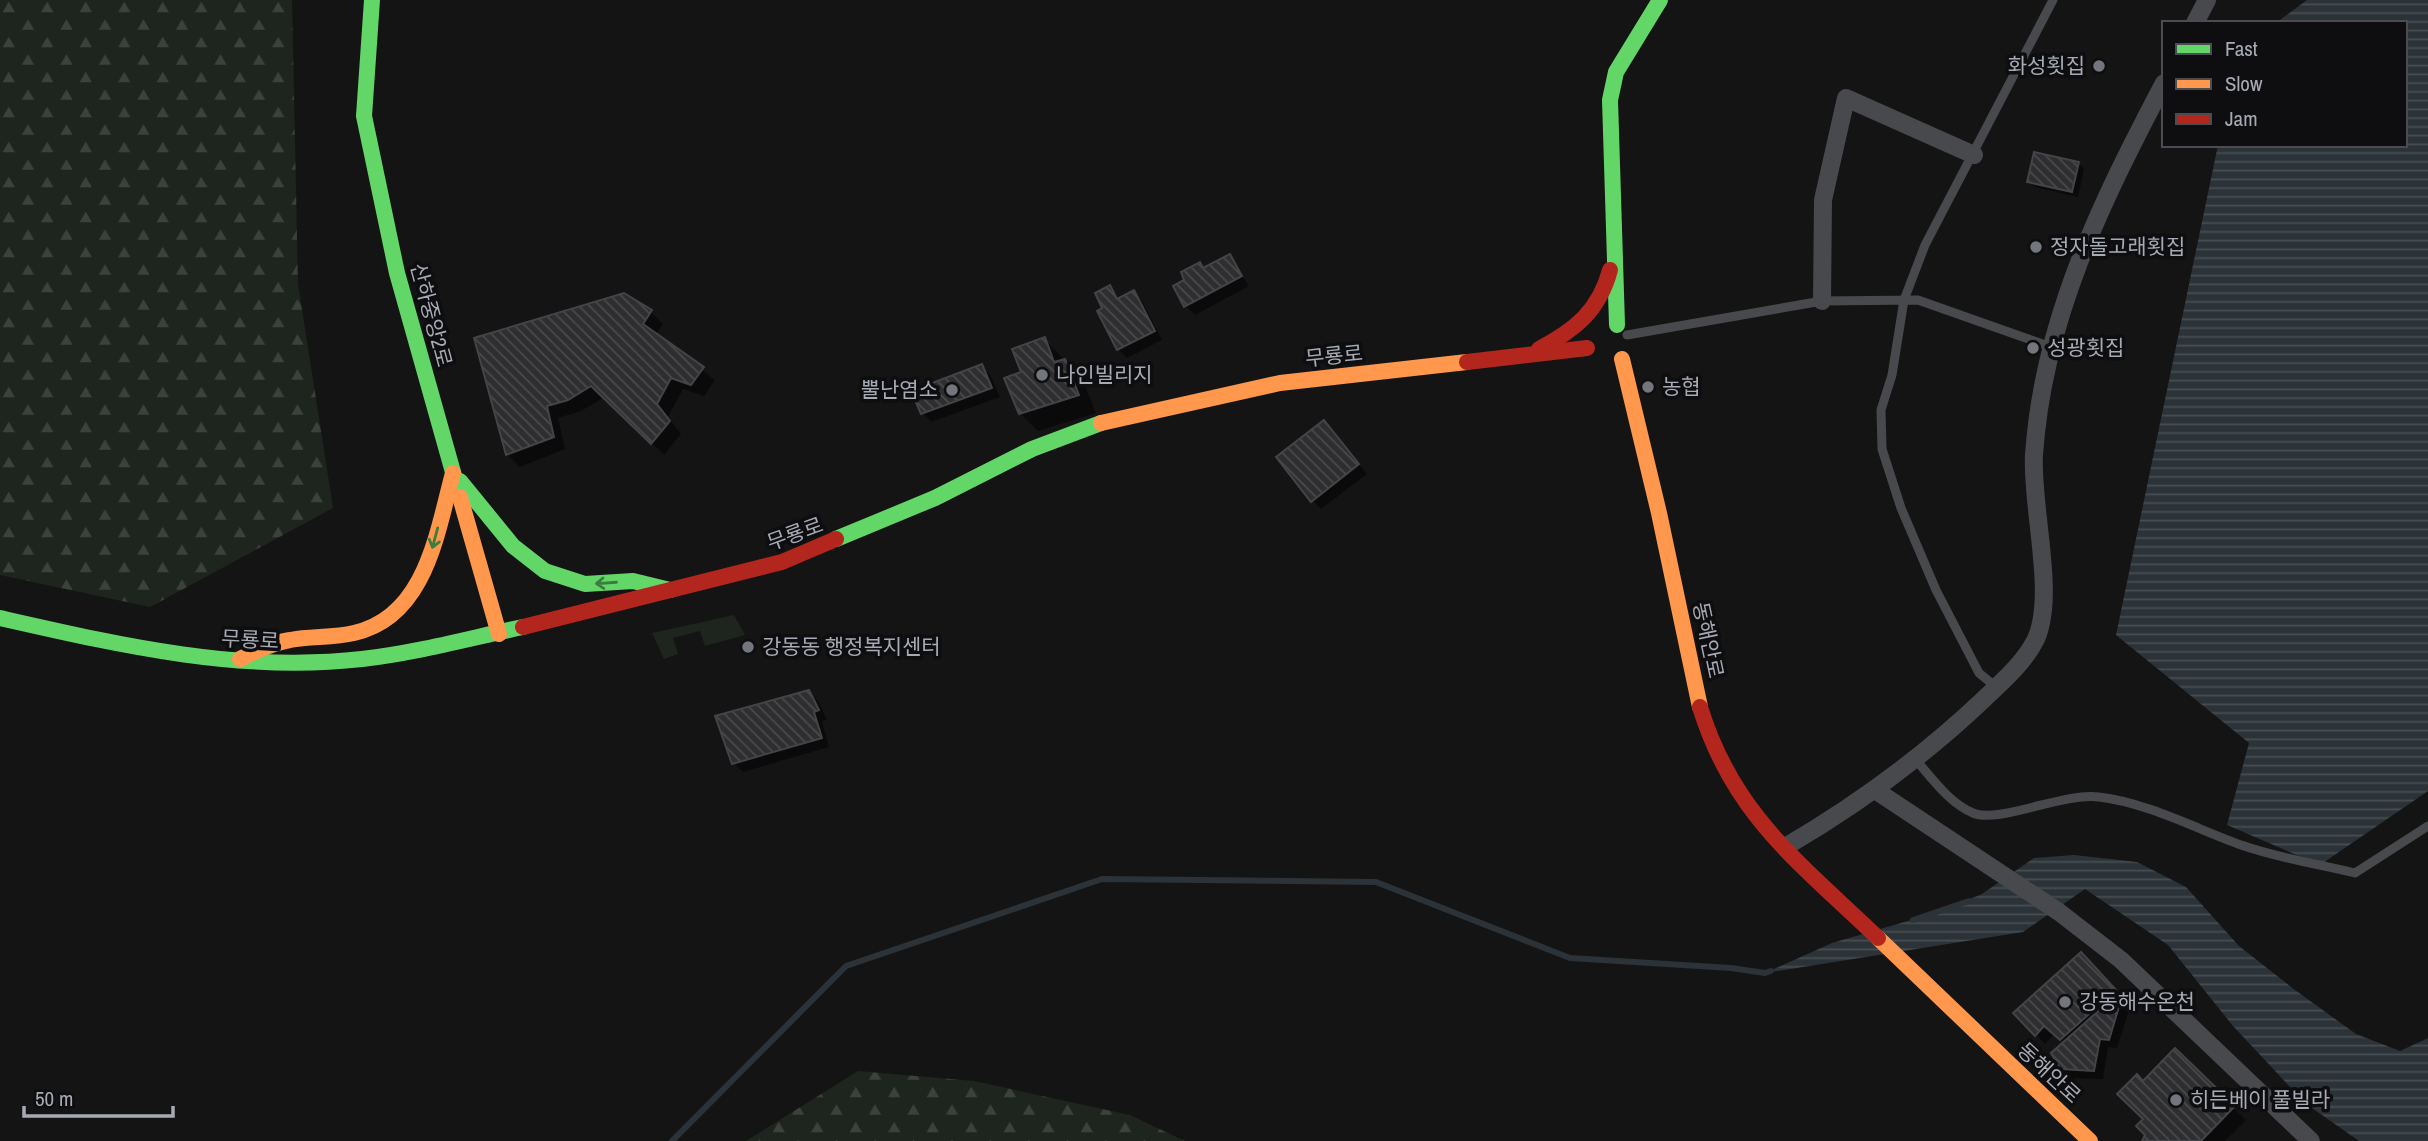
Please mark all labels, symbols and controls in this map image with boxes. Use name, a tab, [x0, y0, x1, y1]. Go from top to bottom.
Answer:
legend	[2162, 21, 2407, 147]
text: Fast	[2225, 34, 2258, 63]
place label: 화성횟집	[2008, 51, 2085, 80]
marker: 화성횟집	[2091, 58, 2107, 74]
text: Slow	[2225, 69, 2263, 98]
text: Jam	[2225, 104, 2258, 133]
place label: 정자돌고래횟집	[2050, 232, 2185, 261]
marker: 정자돌고래횟집	[2028, 239, 2044, 255]
street label: 산하중앙2로	[404, 260, 459, 370]
place label: 성광횟집	[2047, 333, 2124, 362]
street label: 무룡로	[1304, 338, 1364, 373]
marker: 성광횟집	[2025, 340, 2041, 356]
place label: 나인빌리지	[1056, 360, 1153, 389]
marker: 나인빌리지	[1034, 367, 1050, 383]
place label: 농협	[1662, 372, 1701, 401]
place label: 뿔난염소	[861, 375, 938, 404]
marker: 농협	[1640, 379, 1656, 395]
marker: 뿔난염소	[944, 382, 960, 398]
street label: 무룡로	[763, 510, 827, 557]
one-way arrow	[428, 527, 441, 549]
one-way arrow	[594, 577, 617, 590]
street label: 동해안로	[1686, 599, 1731, 681]
street label: 무룡로	[220, 624, 280, 655]
place label: 강동동 행정복지센터	[762, 632, 941, 661]
marker: 강동동 행정복지센터	[740, 639, 756, 655]
place label: 강동해수온천	[2079, 987, 2195, 1016]
marker: 강동해수온천	[2057, 994, 2073, 1010]
street label: 동해안로	[2011, 1036, 2087, 1110]
scale bar	[24, 1074, 173, 1118]
text: 50 m	[35, 1084, 73, 1113]
place label: 히든베이 풀빌라	[2190, 1085, 2330, 1114]
marker: 히든베이 풀빌라	[2168, 1092, 2184, 1108]

